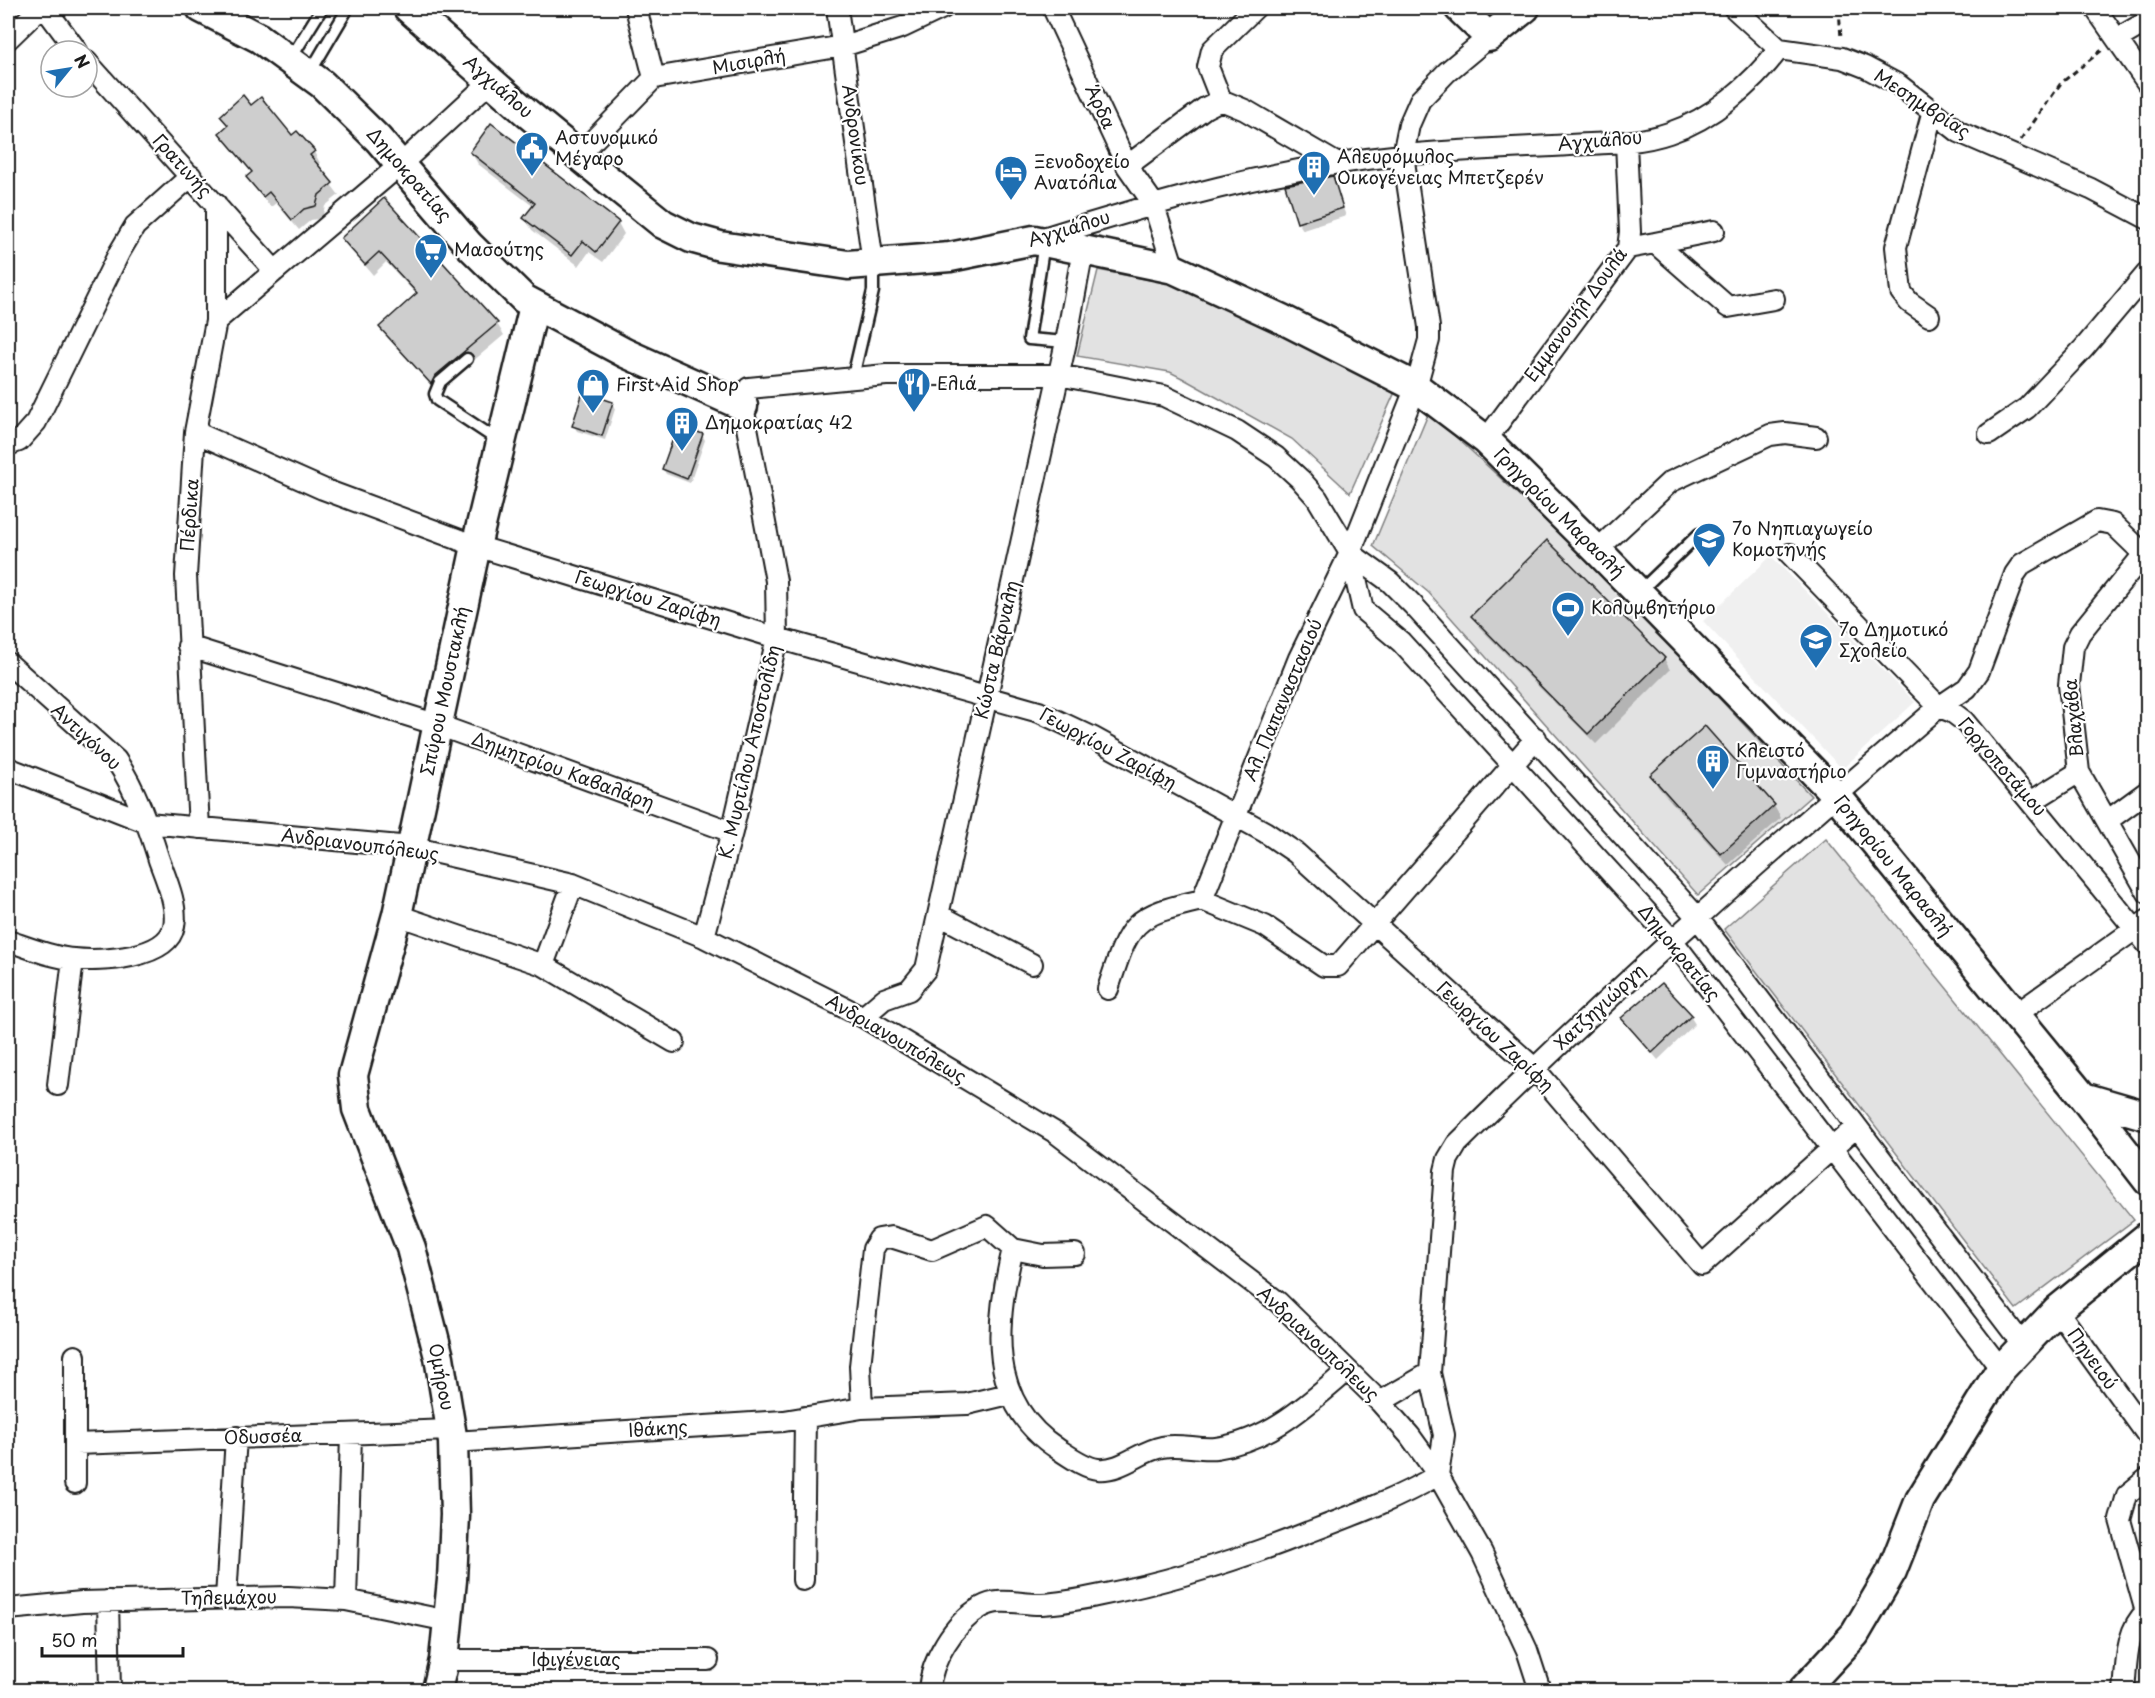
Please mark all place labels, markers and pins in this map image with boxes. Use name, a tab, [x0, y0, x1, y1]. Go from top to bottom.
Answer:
place label: Αστυνομικό Μέγαρο	[555, 123, 658, 171]
public building icon: Αστυνομικό Μέγαρο	[514, 130, 550, 177]
place label: Αλευρόμυλος Οικογένειας Μπετζερέν	[1337, 142, 1544, 190]
place label: Ξενοδοχείο Ανατόλια	[1034, 147, 1130, 195]
building icon: Αλευρόμυλος Οικογένειας Μπετζερέν	[1296, 149, 1332, 196]
hotel icon: Ξενοδοχείο Ανατόλια	[993, 154, 1029, 201]
supermarket icon: Μασούτης	[413, 232, 449, 279]
place label: Μασούτης	[454, 235, 544, 262]
restaurant icon: Ελιά	[896, 366, 932, 413]
shop icon: First Aid Shop	[575, 367, 611, 414]
place label: Ελιά	[937, 369, 977, 396]
place label: First Aid Shop	[616, 370, 739, 397]
building icon: Δημοκρατίας 42	[664, 405, 700, 452]
place label: Δημοκρατίας 42	[705, 408, 853, 435]
place label: 7ο Νηπιαγωγείο Κομοτηνής	[1732, 514, 1873, 562]
school or university icon: 7ο Νηπιαγωγείο Κομοτηνής	[1691, 521, 1727, 568]
sports icon: Κολυμβητήριο	[1550, 590, 1586, 637]
place label: Κολυμβητήριο	[1591, 593, 1716, 620]
place label: 7ο Δημοτικό Σχολείο	[1839, 615, 1948, 663]
school or university icon: 7ο Δημοτικό Σχολείο	[1798, 622, 1834, 669]
place label: Κλειστό Γυμναστήριο	[1736, 736, 1847, 784]
building icon: Κλειστό Γυμναστήριο	[1695, 743, 1731, 790]

